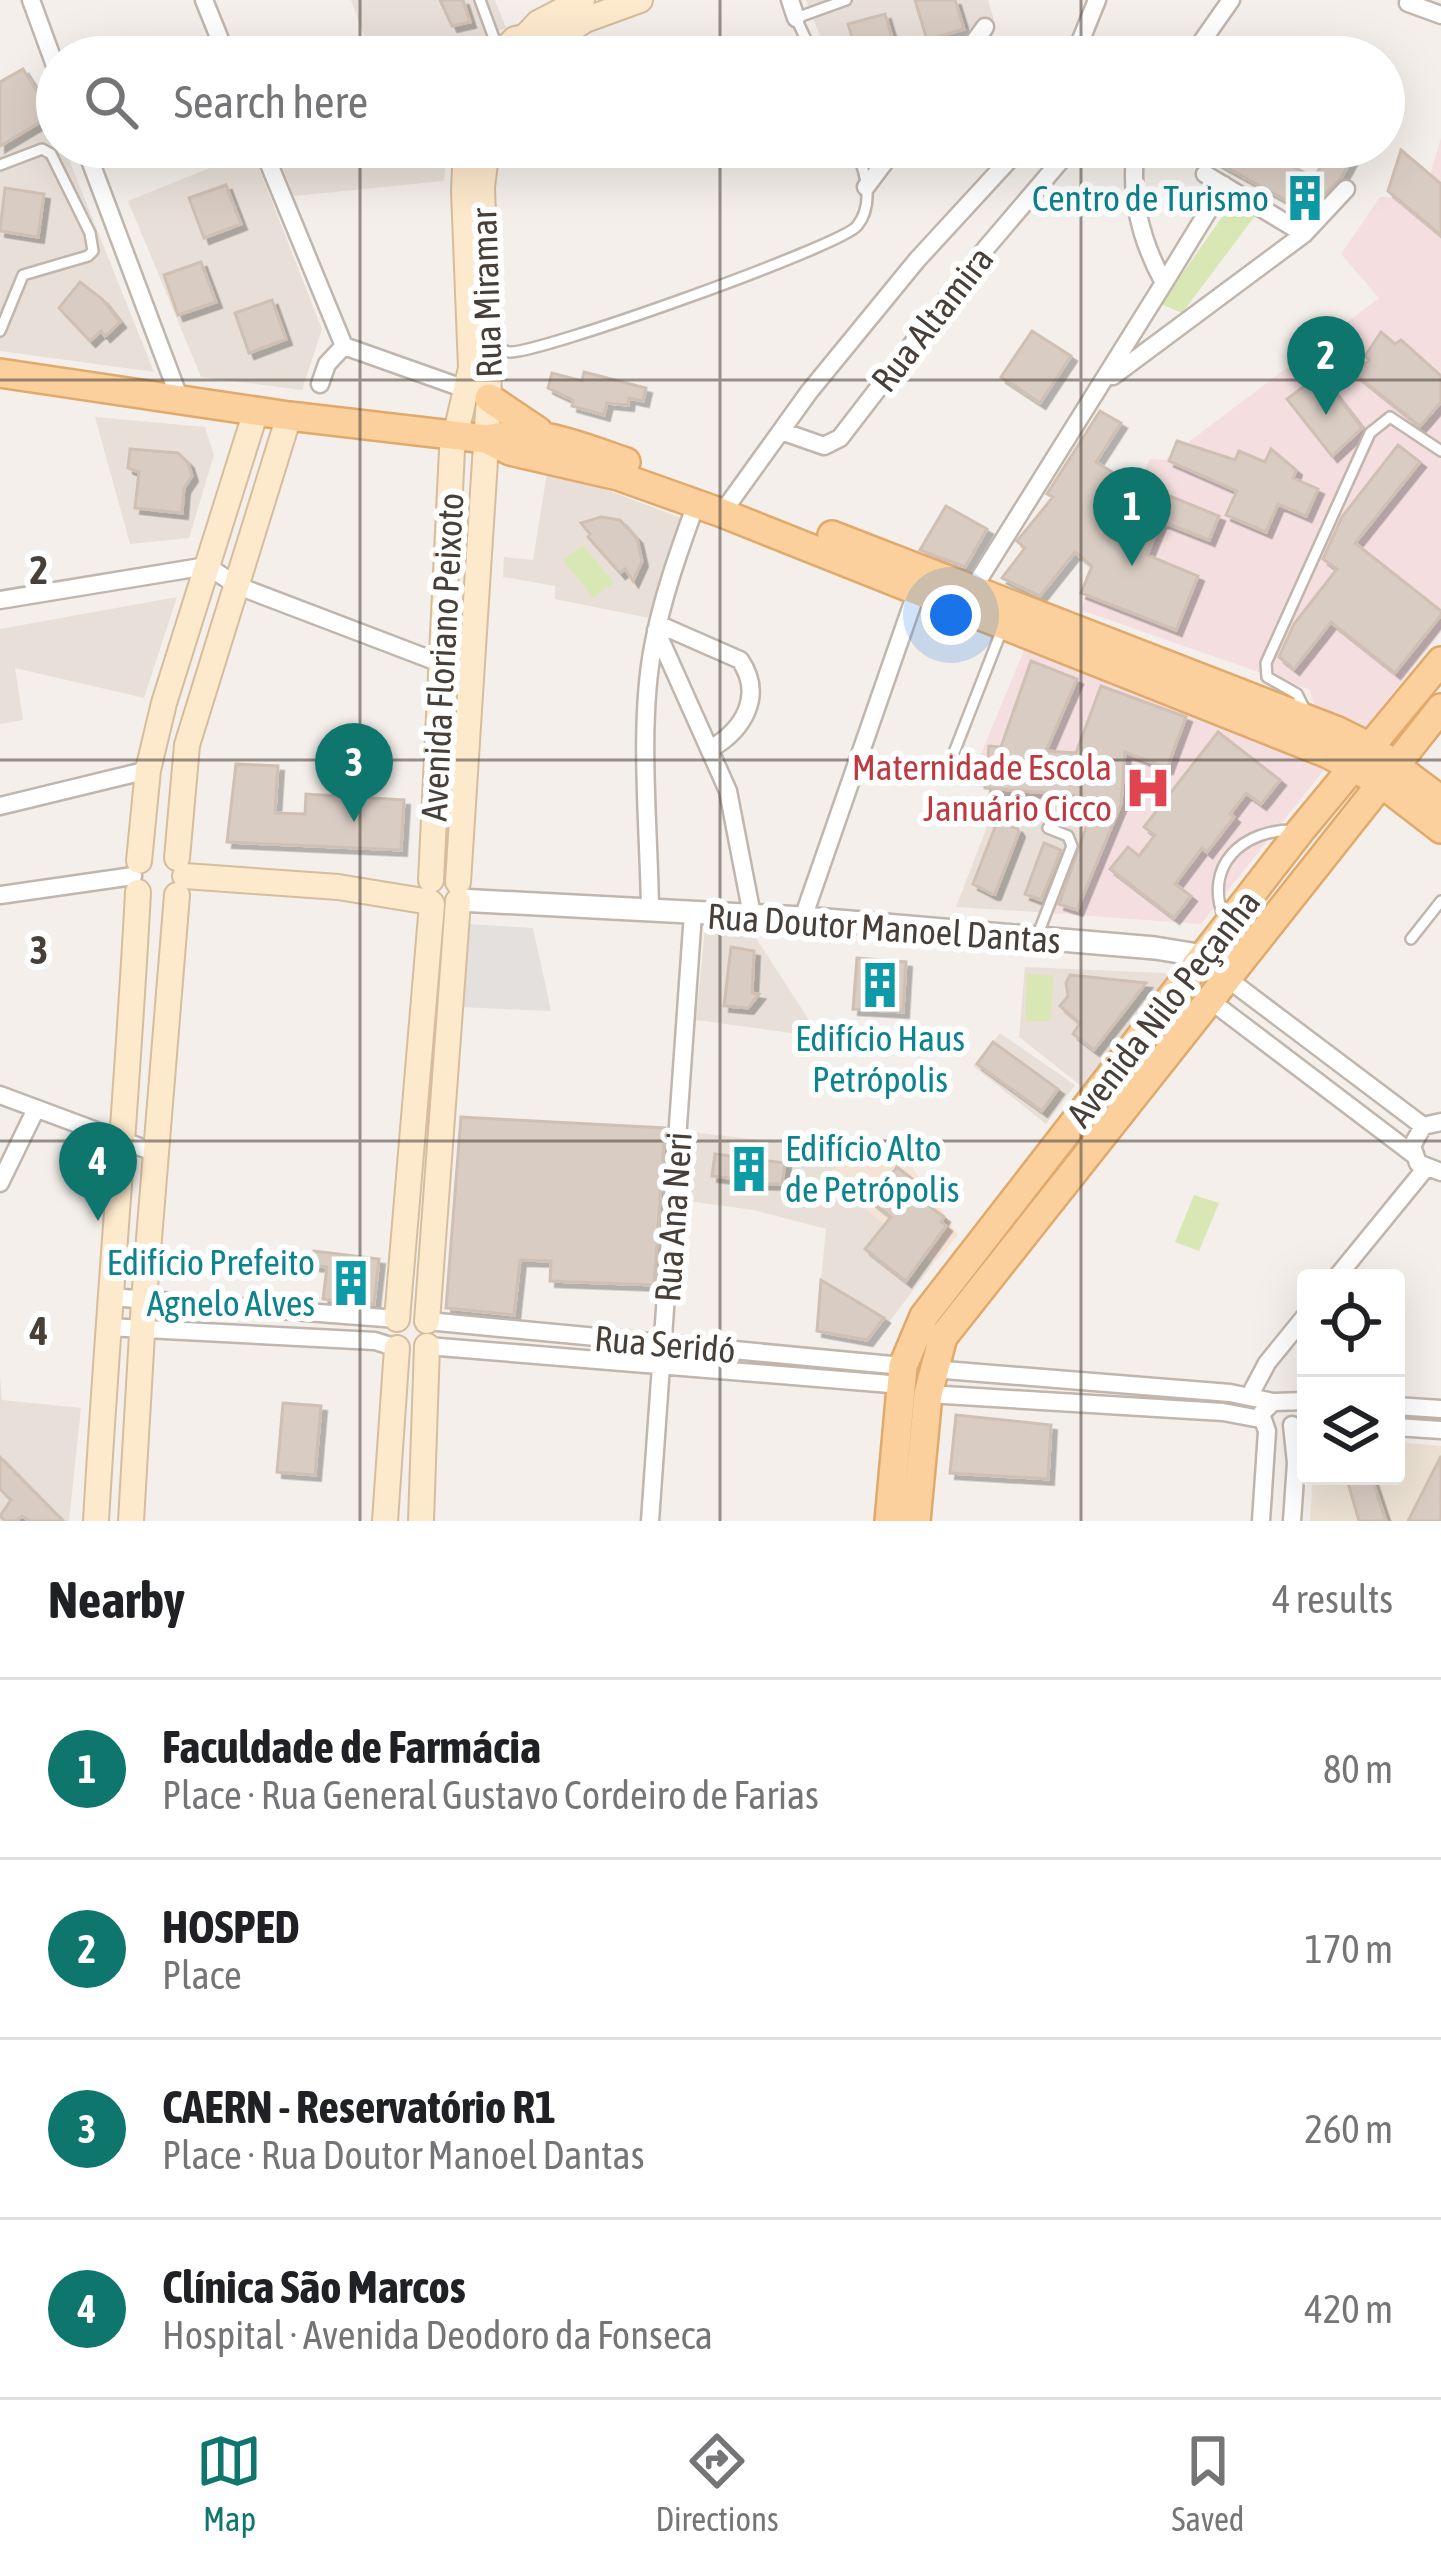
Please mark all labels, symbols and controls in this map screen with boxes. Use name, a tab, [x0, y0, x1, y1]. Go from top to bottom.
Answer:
search box	[36, 36, 1405, 168]
icon: search	[78, 69, 144, 135]
text: Search here	[174, 76, 368, 128]
building icon: Centro de Turismo	[1280, 173, 1330, 223]
place label: Centro de Turismo	[1032, 177, 1269, 219]
street label: Rua Miramar	[462, 206, 510, 378]
street label: Rua Altamira	[862, 238, 1002, 400]
pin: 2	[1287, 316, 1365, 415]
pin: 1	[1093, 467, 1171, 566]
street label: Avenida Floriano Peixoto	[412, 492, 472, 822]
text: 2	[30, 548, 48, 592]
your location	[921, 585, 981, 645]
pin: 3	[315, 723, 393, 822]
place label: Maternidade Escola Januário Cicco	[852, 746, 1112, 829]
hospital icon: Maternidade Escola Januário Cicco	[1123, 763, 1173, 813]
street label: Avenida Nilo Peçanha	[1058, 881, 1268, 1135]
street label: Rua Doutor Manoel Dantas	[706, 895, 1062, 961]
text: 3	[30, 928, 48, 972]
building icon: Edifício Haus Petrópolis	[855, 960, 905, 1010]
place label: Edifício Haus Petrópolis	[795, 1017, 965, 1100]
pin: 4	[59, 1122, 137, 1221]
place label: Edifício Alto de Petrópolis	[785, 1127, 959, 1210]
street label: Rua Ana Neri	[646, 1131, 700, 1303]
building icon: Edifício Alto de Petrópolis	[724, 1144, 774, 1194]
place label: Edifício Prefeito Agnelo Alves	[107, 1241, 315, 1324]
building icon: Edifício Prefeito Agnelo Alves	[326, 1258, 376, 1308]
map controls	[1297, 1269, 1405, 1485]
button: locate	[1297, 1269, 1405, 1377]
text: 4	[29, 1309, 48, 1353]
street label: Rua Seridó	[593, 1317, 737, 1371]
button: layers	[1297, 1377, 1405, 1485]
text: Nearby	[48, 1570, 185, 1629]
text: 4 results	[1272, 1577, 1393, 1621]
text: Faculdade de Farmácia	[162, 1721, 541, 1773]
text: 1	[78, 1747, 96, 1791]
text: 80 m	[1323, 1747, 1393, 1791]
text: Place · Rua General Gustavo Cordeiro de Farias	[162, 1773, 819, 1817]
text: HOSPED	[162, 1901, 300, 1953]
text: 2	[78, 1927, 96, 1971]
text: 170 m	[1305, 1927, 1393, 1971]
text: Place	[162, 1953, 242, 1997]
text: CAERN - Reservatório R1	[162, 2081, 556, 2133]
text: 3	[78, 2107, 96, 2151]
text: 260 m	[1305, 2107, 1393, 2151]
text: Place · Rua Doutor Manoel Dantas	[162, 2133, 645, 2177]
text: Clínica São Marcos	[162, 2261, 466, 2313]
text: 4	[78, 2287, 96, 2331]
text: 420 m	[1305, 2287, 1393, 2331]
text: Hospital · Avenida Deodoro da Fonseca	[162, 2313, 713, 2357]
tab: Map	[196, 2428, 262, 2538]
tab: Directions	[655, 2428, 779, 2538]
tab: Saved	[1172, 2428, 1244, 2538]

